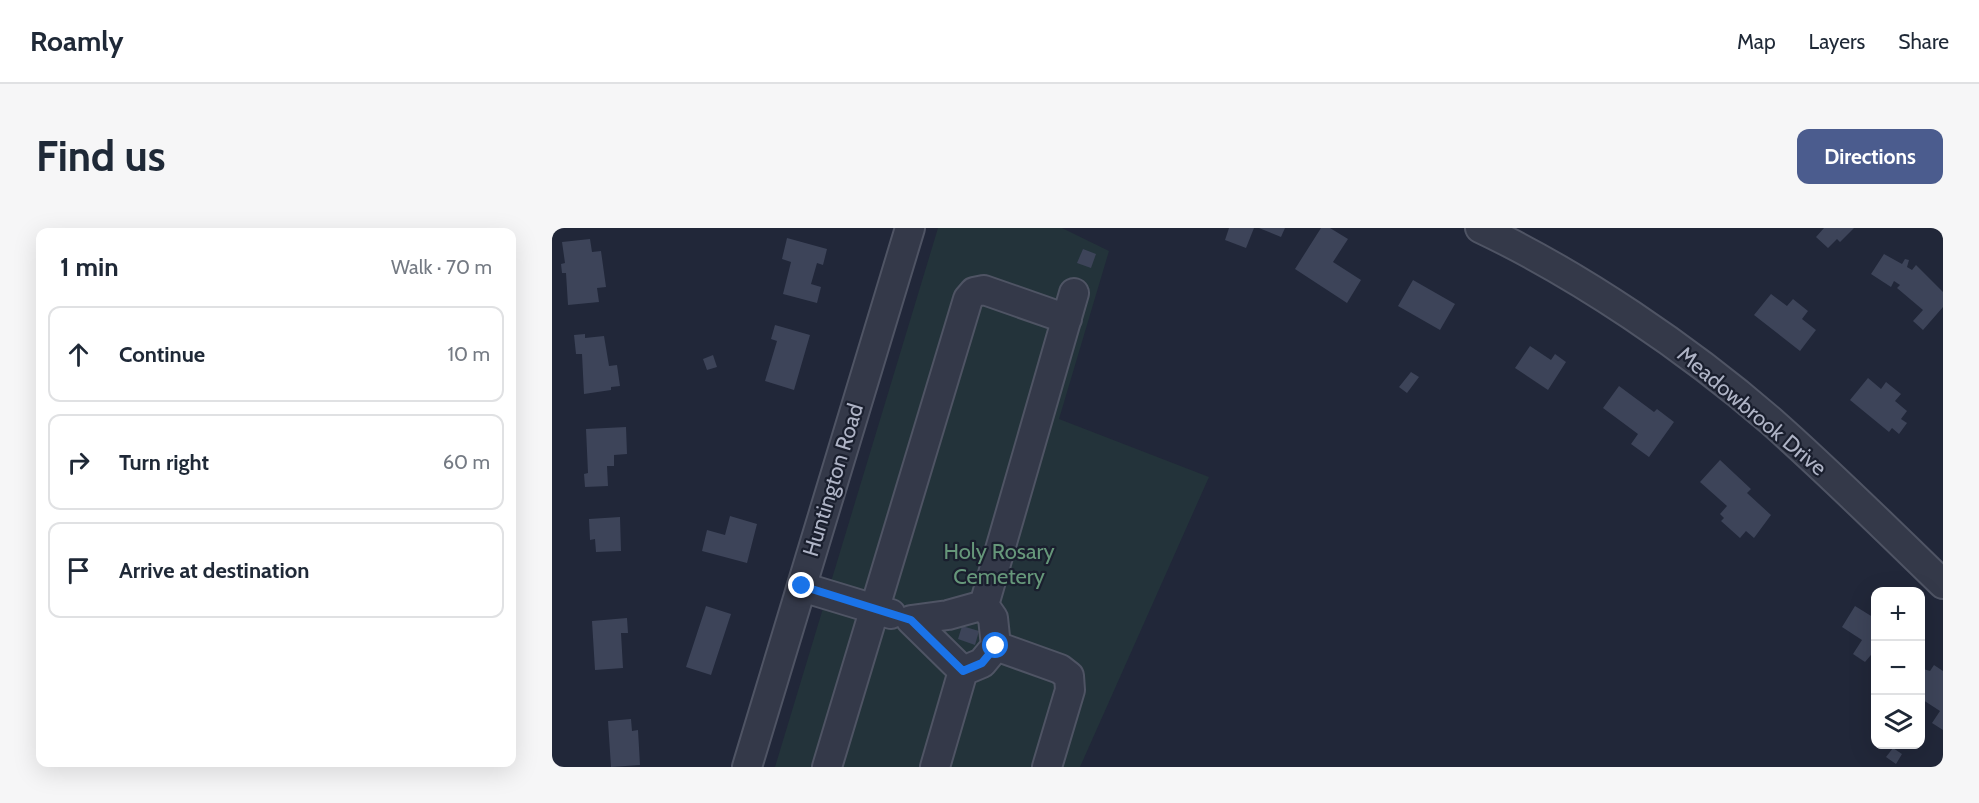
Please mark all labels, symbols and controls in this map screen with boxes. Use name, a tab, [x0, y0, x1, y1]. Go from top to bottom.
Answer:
text: Roamly	[30, 24, 124, 58]
text: Map	[1737, 29, 1776, 54]
text: Layers	[1809, 29, 1865, 54]
text: Share	[1898, 29, 1949, 54]
button: Directions	[1797, 129, 1943, 184]
text: Find us	[36, 130, 165, 182]
text: 1 min	[60, 251, 119, 283]
text: Walk · 70 m	[391, 255, 492, 279]
icon: ahead	[62, 338, 95, 371]
text: Continue	[119, 341, 205, 368]
street label: Meadowbrook Drive	[1672, 341, 1832, 481]
text: 10 m	[447, 342, 490, 366]
street label: Huntington Road	[797, 400, 869, 560]
icon: right	[62, 446, 95, 479]
text: Turn right	[119, 449, 209, 476]
text: 60 m	[443, 450, 490, 474]
park label: Holy Rosary Cemetery	[943, 538, 1055, 590]
icon: arrive	[62, 554, 95, 587]
text: Arrive at destination	[119, 557, 309, 584]
route end	[788, 572, 814, 598]
map controls	[1871, 587, 1925, 749]
button: +	[1871, 587, 1925, 641]
route start	[982, 632, 1008, 658]
button: −	[1871, 641, 1925, 695]
button: layers	[1871, 695, 1925, 749]

